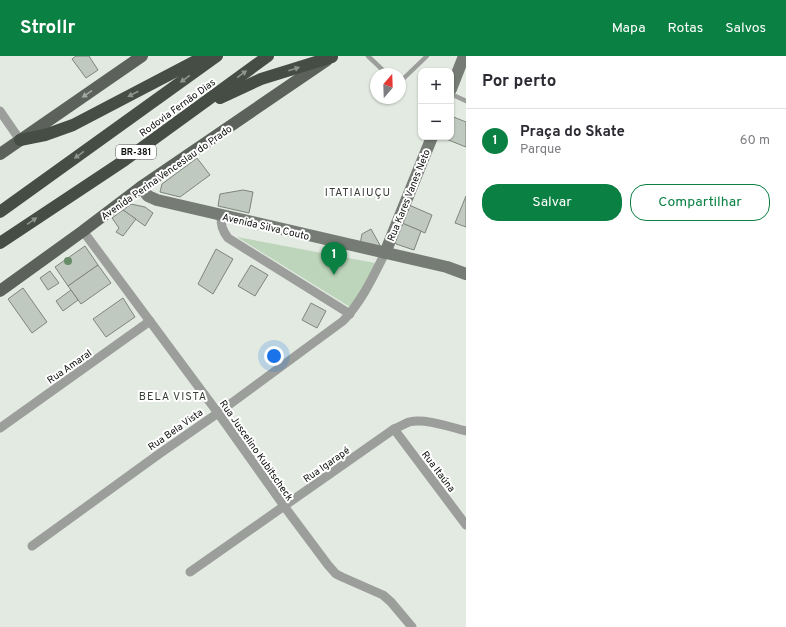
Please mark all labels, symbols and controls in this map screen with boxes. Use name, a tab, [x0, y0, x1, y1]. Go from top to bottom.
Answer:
text: Strollr	[20, 16, 75, 40]
text: Mapa	[612, 20, 646, 37]
text: Rotas	[668, 20, 703, 37]
text: Salvos	[725, 20, 766, 37]
one-way arrow	[288, 66, 300, 72]
north arrow	[370, 68, 406, 104]
map controls	[418, 68, 454, 140]
button: +	[418, 68, 454, 104]
one-way arrow	[237, 70, 248, 79]
text: Por perto	[482, 71, 556, 93]
one-way arrow	[180, 75, 190, 83]
street label: Rodovia Fernão Dias	[137, 76, 219, 140]
one-way arrow	[82, 90, 92, 98]
one-way arrow	[127, 90, 139, 97]
button: −	[418, 104, 454, 140]
street label: Avenida Perina Venceslau do Prado	[99, 123, 235, 224]
text: Praça do Skate	[520, 123, 625, 142]
text: 1	[492, 133, 498, 149]
text: 60 m	[740, 133, 770, 149]
text: Parque	[520, 142, 561, 158]
road number: BR-381	[116, 145, 156, 159]
street label: Rua Kares Vanes Neto	[385, 147, 434, 244]
one-way arrow	[74, 151, 85, 159]
button: Salvar	[482, 184, 622, 221]
button: Compartilhar	[630, 184, 770, 221]
district label: ITATIAIUÇU	[325, 186, 391, 200]
street label: Avenida Silva Couto	[221, 211, 311, 244]
one-way arrow	[27, 217, 38, 225]
pin: 1	[321, 242, 347, 275]
your location	[264, 346, 284, 366]
street label: Rua Amaral	[45, 347, 95, 387]
district label: BELA VISTA	[139, 390, 207, 404]
street label: Rua Juscelino Kubitscheck	[216, 398, 296, 504]
street label: Rua Bela Vista	[146, 406, 206, 454]
street label: Rua Igarapé	[301, 444, 353, 486]
street label: Rua Itaúna	[418, 449, 457, 495]

